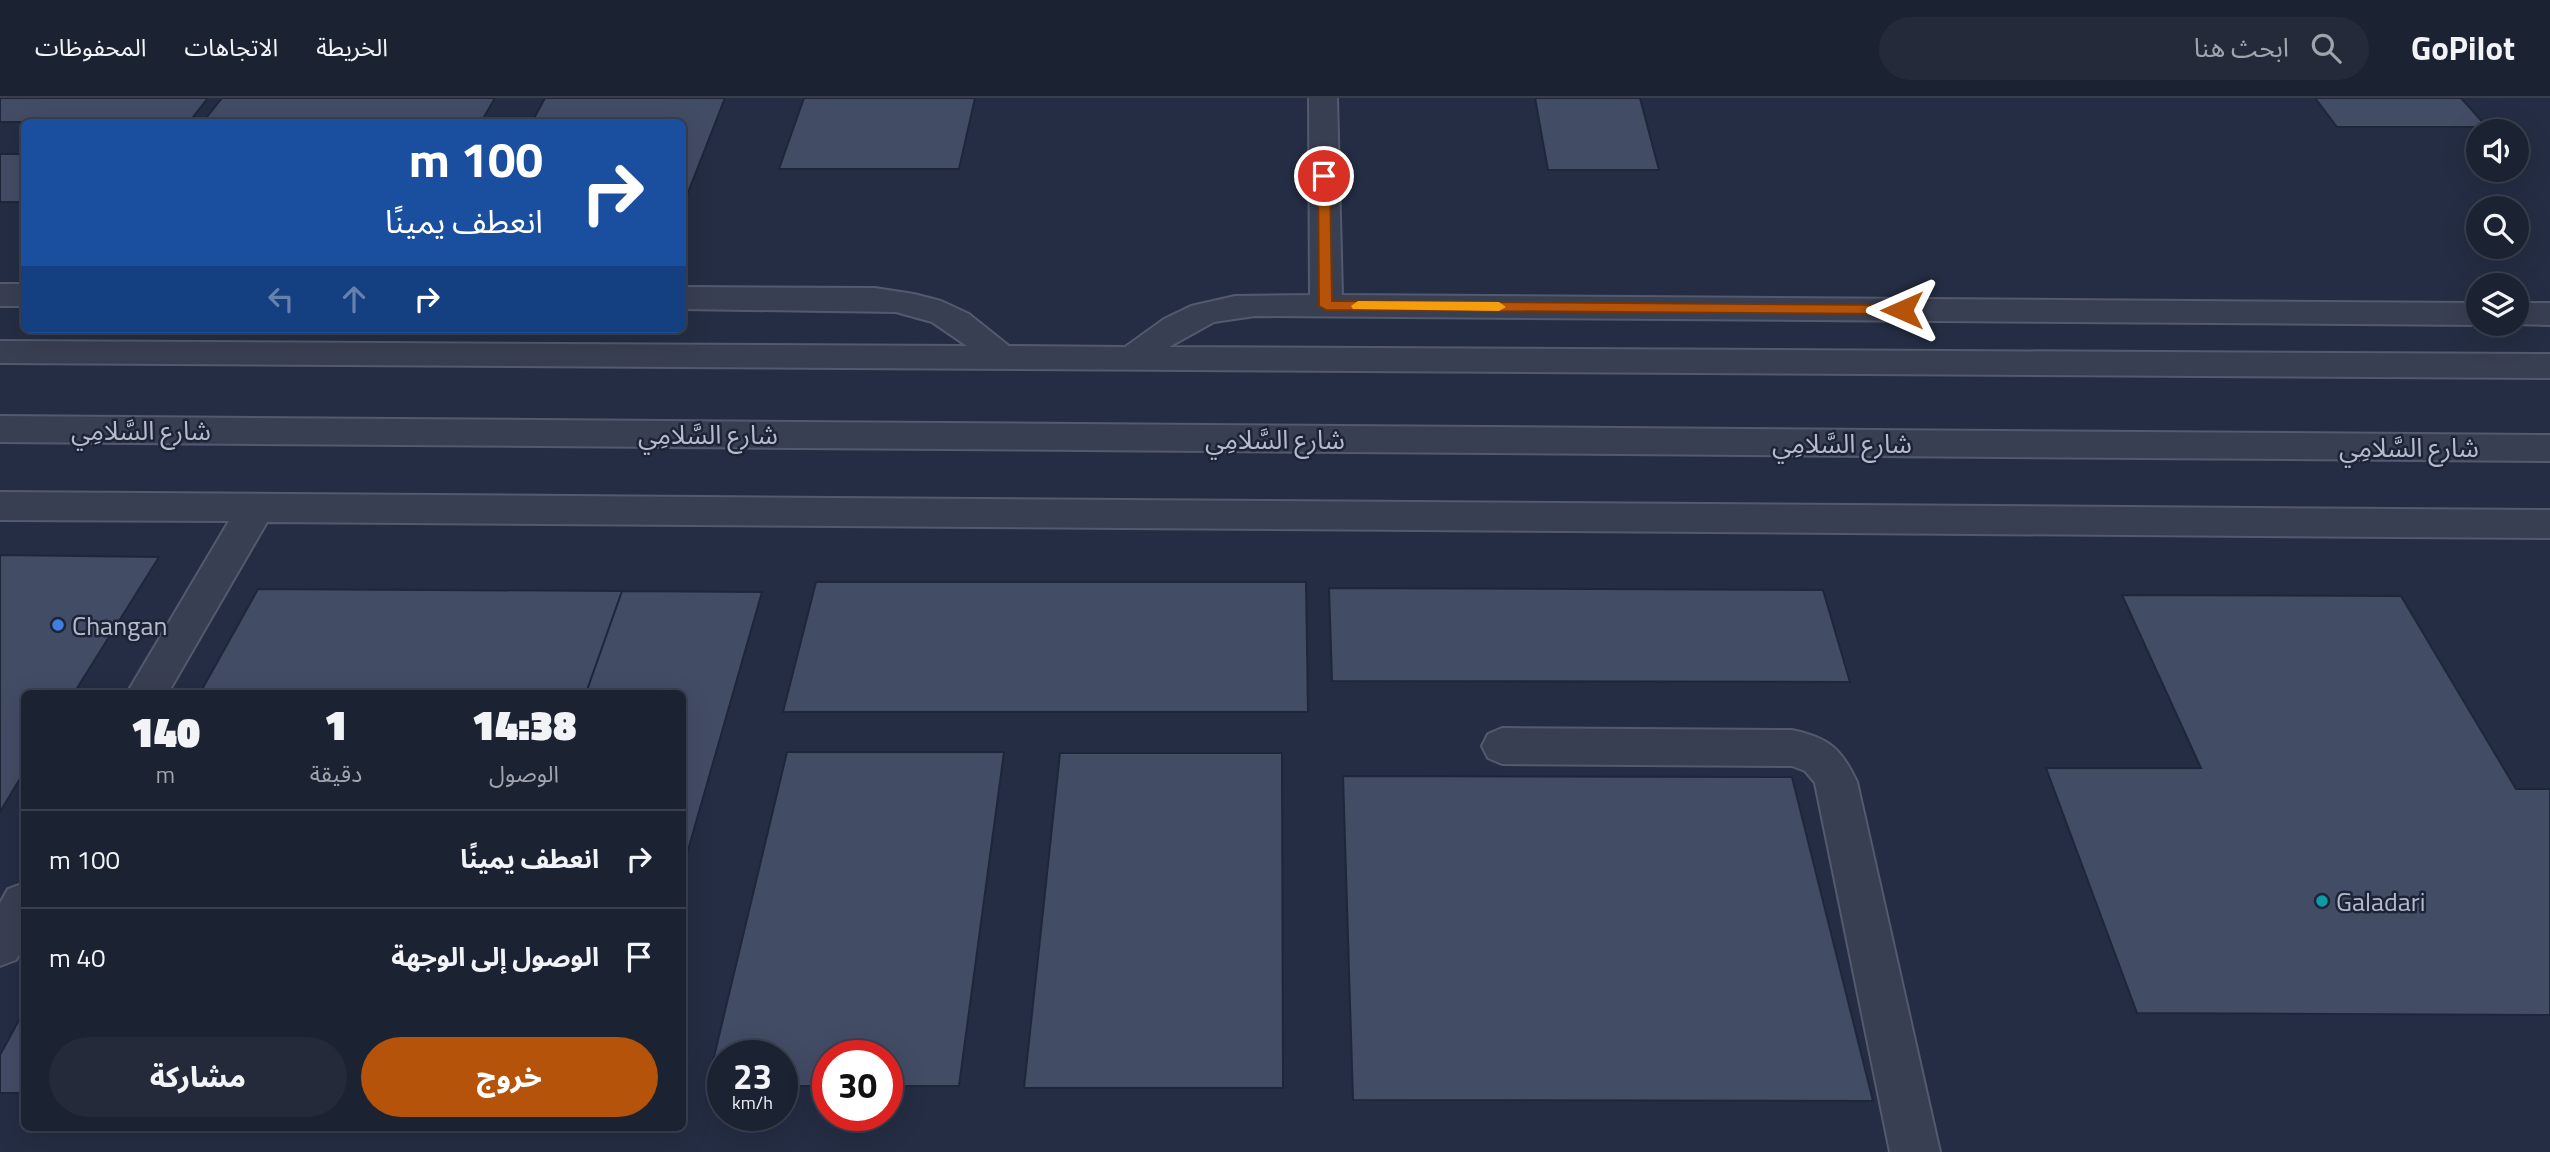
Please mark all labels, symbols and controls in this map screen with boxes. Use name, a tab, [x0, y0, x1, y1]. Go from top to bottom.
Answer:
search box	[1879, 17, 2369, 80]
text: GoPilot	[2411, 23, 2515, 73]
text: ابحث هنا	[2194, 28, 2289, 67]
text: المحفوظات	[35, 29, 146, 65]
text: الاتجاهات	[184, 29, 278, 65]
text: الخريطة	[316, 29, 388, 65]
icon: search	[2307, 29, 2345, 67]
map controls	[2466, 119, 2529, 336]
button: sound	[2466, 119, 2529, 182]
text: 100 m	[409, 121, 543, 196]
pin	[1294, 146, 1354, 206]
icon: right	[567, 147, 658, 238]
icon: arrive	[1305, 157, 1343, 195]
button: search	[2466, 196, 2529, 259]
text: انعطف يمينًا	[385, 197, 543, 245]
position arrow	[1865, 273, 1939, 347]
button: layers	[2466, 273, 2529, 336]
icon: left	[262, 280, 300, 318]
icon: ahead	[335, 280, 373, 318]
icon: right	[408, 280, 446, 318]
street label: شارع السَّلامِي	[71, 411, 211, 451]
street label: شارع السَّلامِي	[638, 415, 778, 455]
street label: شارع السَّلامِي	[1205, 420, 1345, 460]
street label: شارع السَّلامِي	[1772, 424, 1912, 464]
street label: شارع السَّلامِي	[2339, 428, 2479, 468]
place label: Changan	[72, 606, 167, 645]
marker: Changan	[50, 617, 66, 633]
text: 1	[324, 692, 347, 756]
text: 14:38	[472, 692, 576, 756]
text: 140	[131, 699, 200, 763]
text: دقيقة	[310, 756, 362, 791]
text: الوصول	[489, 756, 559, 791]
text: m	[156, 757, 175, 792]
text: انعطف يمينًا	[460, 839, 599, 878]
text: 100 m	[49, 840, 120, 879]
icon: right	[620, 840, 658, 878]
place label: Galadari	[2336, 882, 2426, 921]
marker: Galadari	[2314, 893, 2330, 909]
text: الوصول إلى الوجهة	[391, 937, 599, 976]
text: 40 m	[49, 938, 106, 977]
icon: arrive	[620, 938, 658, 976]
button: مشاركة	[49, 1037, 347, 1117]
button: خروج	[361, 1037, 658, 1117]
speed limit sign: 30	[812, 1040, 903, 1131]
text: 23	[733, 1049, 772, 1103]
text: km/h	[732, 1089, 773, 1116]

